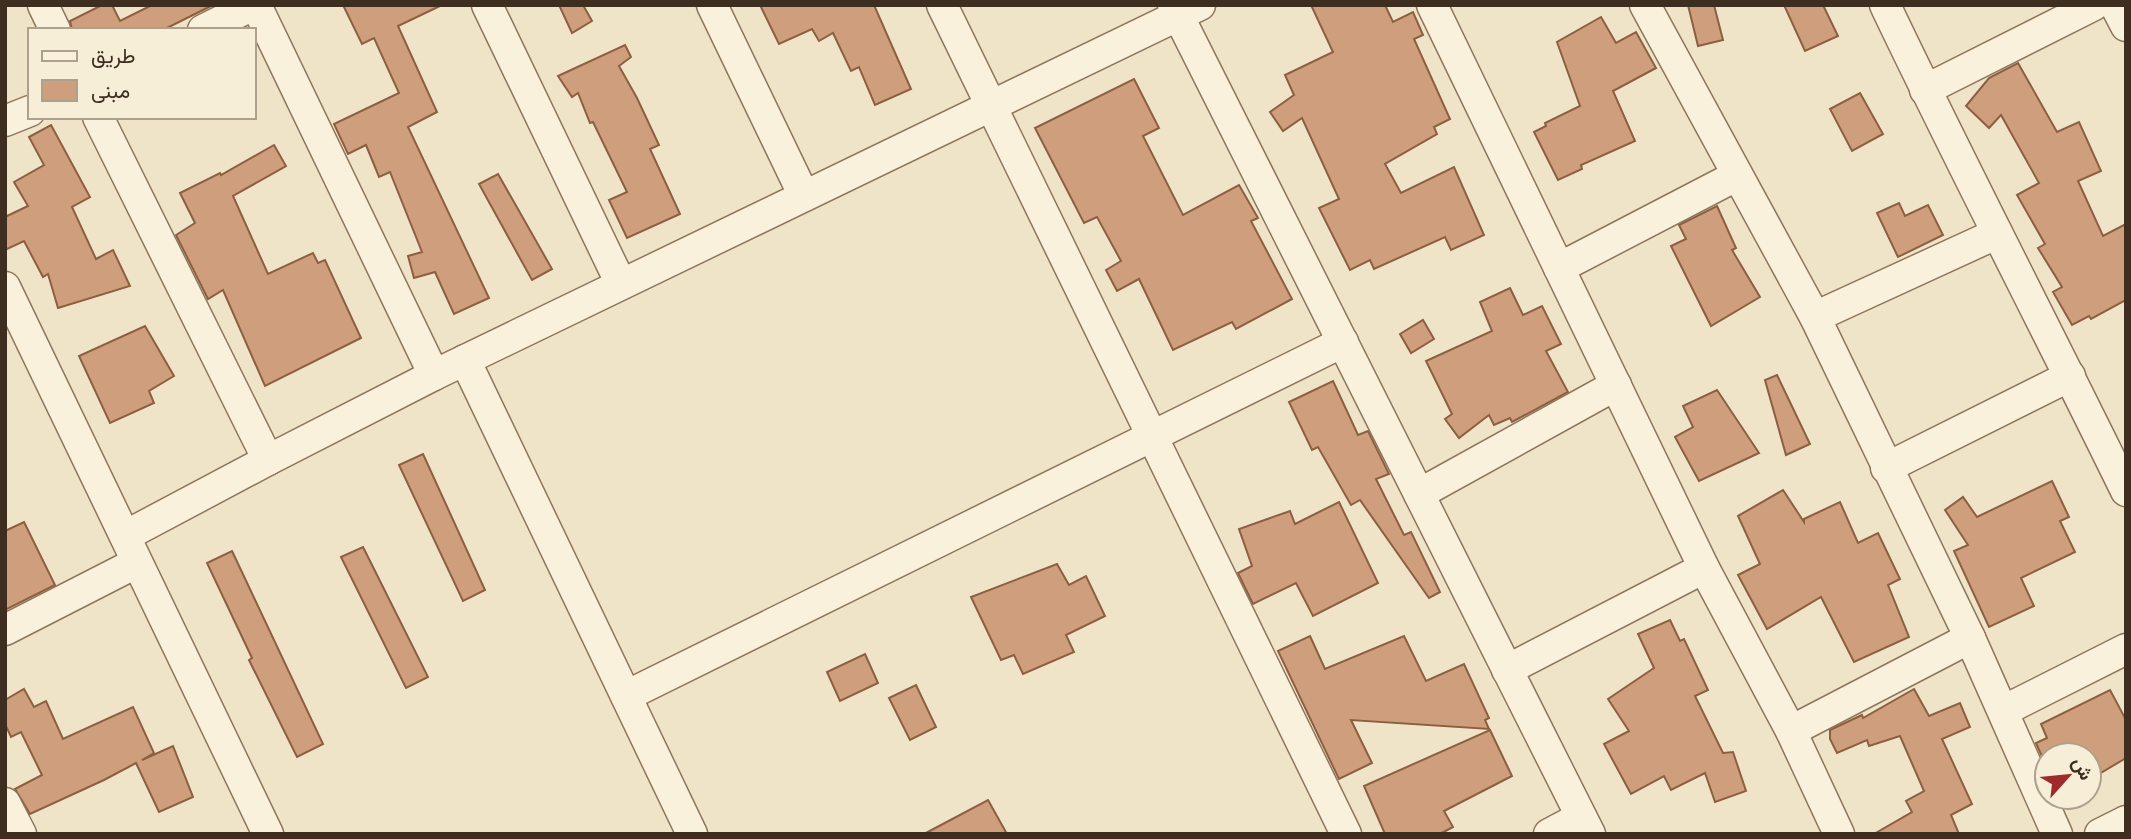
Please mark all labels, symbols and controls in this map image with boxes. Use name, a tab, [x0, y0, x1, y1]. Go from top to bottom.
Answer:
legend	[28, 28, 256, 119]
text: طريق	[91, 44, 136, 69]
text: مبنى	[91, 79, 130, 103]
north arrow	[2033, 741, 2103, 811]
text: ش	[2067, 753, 2098, 784]

